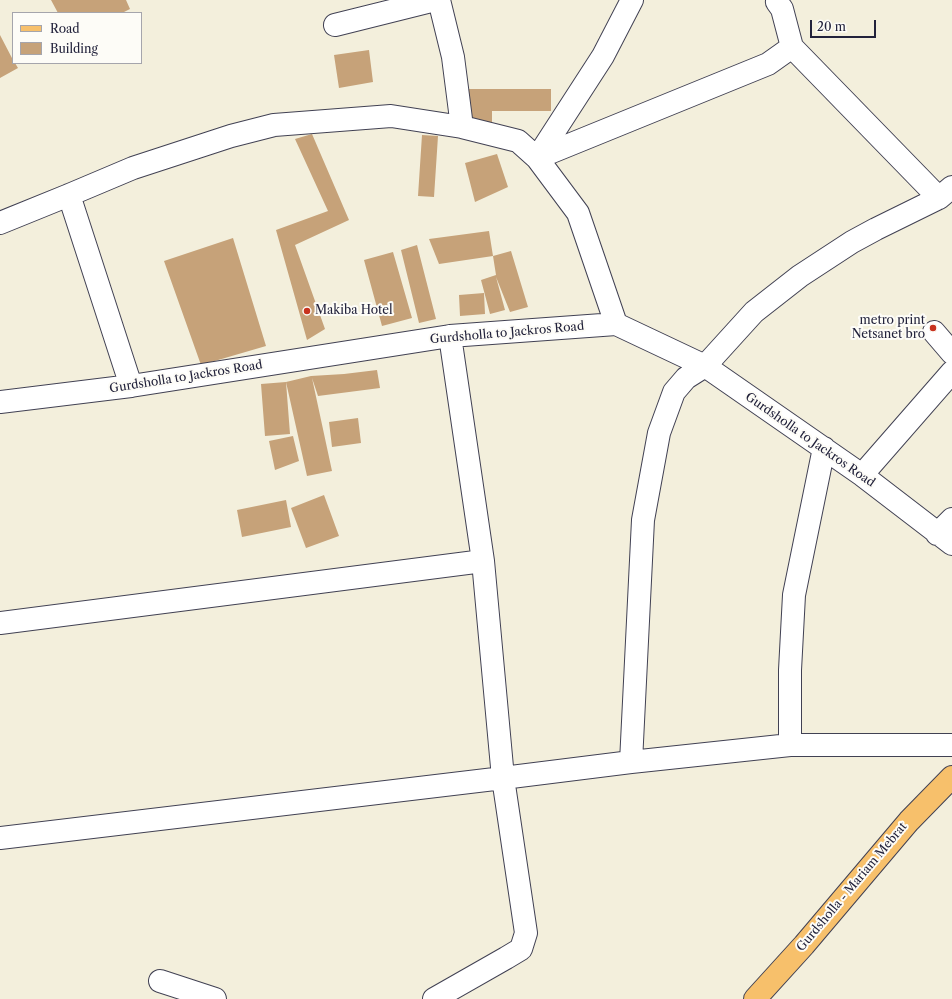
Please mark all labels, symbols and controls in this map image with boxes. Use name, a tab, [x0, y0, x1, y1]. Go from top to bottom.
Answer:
legend	[12, 12, 142, 64]
scale bar	[812, 12, 878, 38]
text: 20 m	[817, 19, 846, 34]
text: Road	[50, 21, 80, 36]
text: Building	[50, 41, 98, 56]
place label: Makiba Hotel	[315, 304, 393, 318]
marker: Makiba Hotel	[302, 306, 312, 316]
place label: metro print Netsanet bro	[852, 314, 925, 342]
street label: Gurdsholla to Jackros Road	[429, 319, 585, 347]
marker: metro print Netsanet bro	[928, 323, 938, 333]
street label: Gurdsholla to Jackros Road	[108, 358, 264, 396]
street label: Gurdsholla to Jackros Road	[742, 390, 878, 490]
street label: Gurdsholla - Mariam Mebrat	[794, 820, 910, 954]

